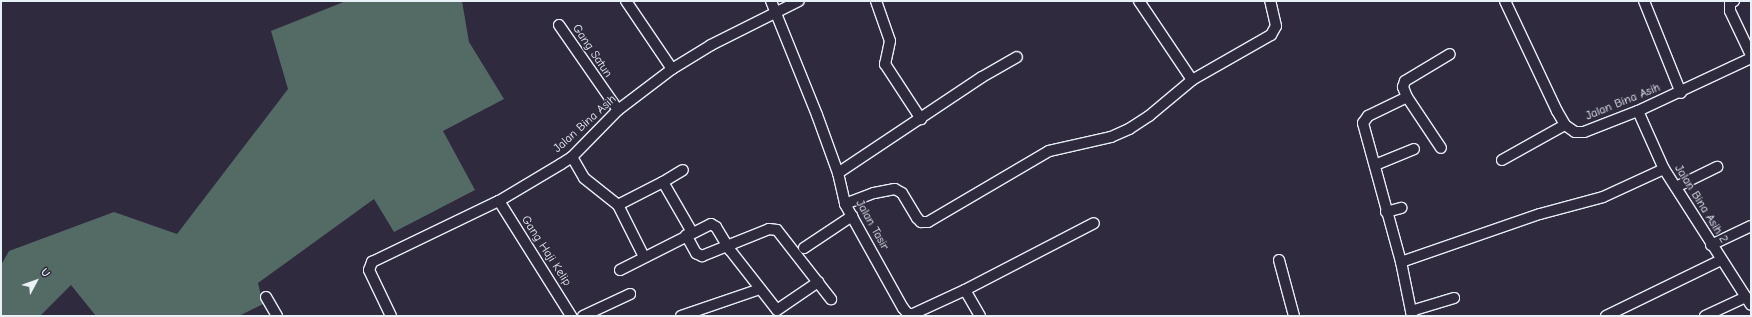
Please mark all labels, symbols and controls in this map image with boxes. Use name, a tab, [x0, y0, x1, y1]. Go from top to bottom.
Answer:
street label: Gang Satun	[569, 22, 615, 80]
street label: Jalan Bina Asih	[1584, 80, 1662, 124]
street label: Jalan Bina Asih	[551, 92, 619, 156]
street label: Jalan Bina Asih 2	[1671, 162, 1731, 246]
street label: Jalan Tasir	[852, 197, 892, 253]
street label: Gang Haji Kelip	[518, 213, 574, 289]
north arrow	[16, 261, 56, 301]
text: U	[38, 266, 53, 280]

